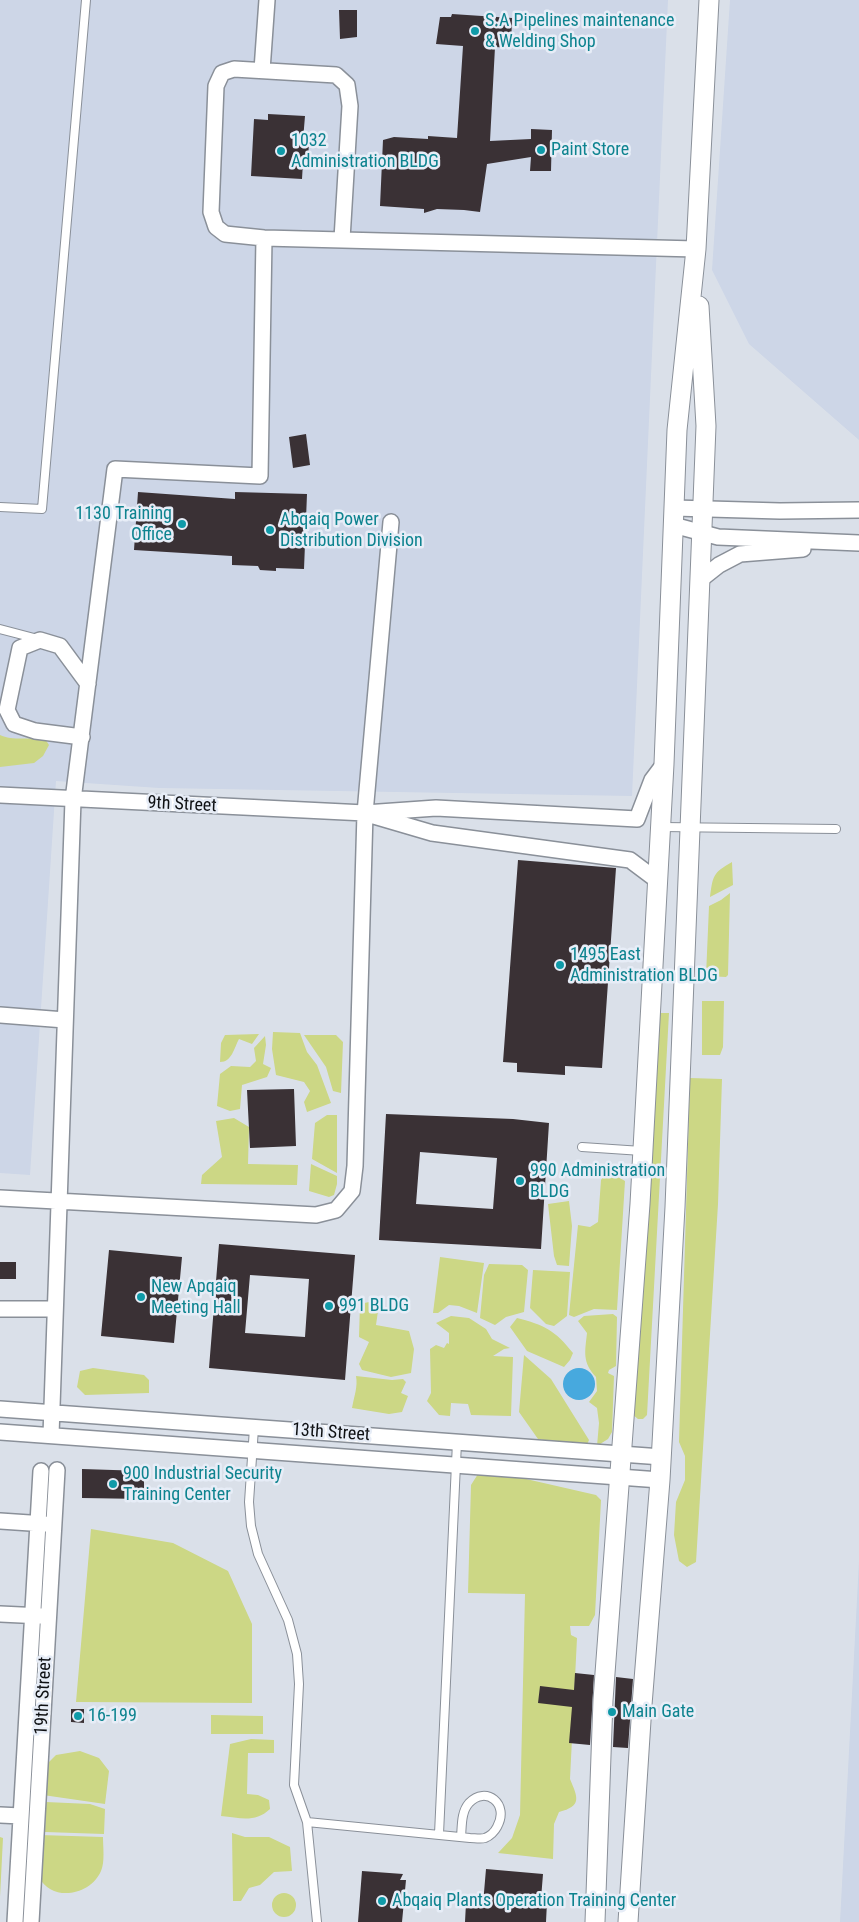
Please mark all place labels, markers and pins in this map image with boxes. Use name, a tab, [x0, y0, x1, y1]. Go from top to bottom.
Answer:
place label: S.A Pipelines maintenance & Welding Shop	[485, 10, 674, 52]
marker: S.A Pipelines maintenance & Welding Shop	[469, 25, 481, 37]
place label: 1032 Administration BLDG	[291, 130, 439, 172]
place label: Paint Store	[551, 139, 629, 161]
marker: Paint Store	[535, 144, 547, 156]
marker: 1032 Administration BLDG	[275, 145, 287, 157]
place label: 1130 Training Office	[75, 503, 172, 546]
place label: Abqaiq Power Distribution Division	[280, 509, 423, 552]
marker: 1130 Training Office	[176, 518, 188, 530]
marker: Abqaiq Power Distribution Division	[264, 524, 276, 536]
place label: 1495 East Administration BLDG	[570, 944, 718, 986]
marker: 1495 East Administration BLDG	[554, 959, 566, 971]
place label: 990 Administration BLDG	[530, 1160, 665, 1202]
marker: 990 Administration BLDG	[514, 1175, 526, 1187]
place label: New Apqaiq Meeting Hall	[151, 1276, 241, 1318]
marker: New Apqaiq Meeting Hall	[135, 1291, 147, 1303]
place label: 991 BLDG	[339, 1295, 409, 1317]
marker: 991 BLDG	[323, 1300, 335, 1312]
place label: 900 Industrial Security Training Center	[123, 1463, 282, 1506]
marker: 900 Industrial Security Training Center	[107, 1478, 119, 1490]
place label: Main Gate	[622, 1701, 694, 1723]
place label: 16-199	[88, 1705, 137, 1727]
marker: Main Gate	[606, 1706, 618, 1718]
marker: 16-199	[72, 1710, 84, 1722]
place label: Abqaiq Plants Operation Training Center	[392, 1890, 676, 1912]
marker: Abqaiq Plants Operation Training Center	[376, 1895, 388, 1907]

